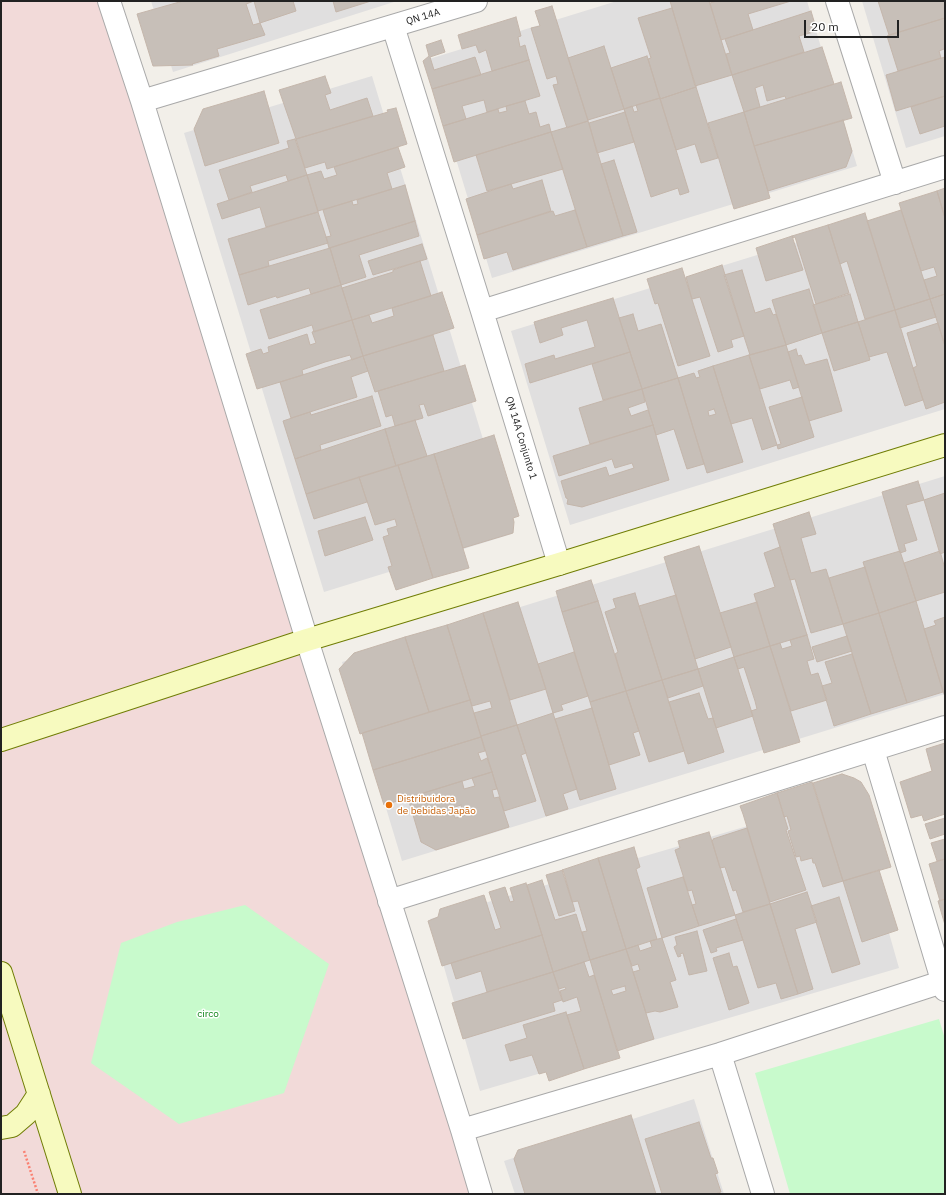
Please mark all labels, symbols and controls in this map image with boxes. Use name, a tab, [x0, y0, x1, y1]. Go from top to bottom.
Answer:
street label: QN 14A	[405, 6, 441, 28]
scale bar	[806, 12, 901, 38]
text: 20 m	[811, 19, 839, 34]
street label: QN 14A Conjunto 1	[503, 395, 539, 481]
place label: Distribuidora de bebidas Japão	[397, 793, 476, 816]
marker: Distribuidora de bebidas Japão	[384, 800, 394, 810]
park label: circo	[197, 1008, 219, 1020]

